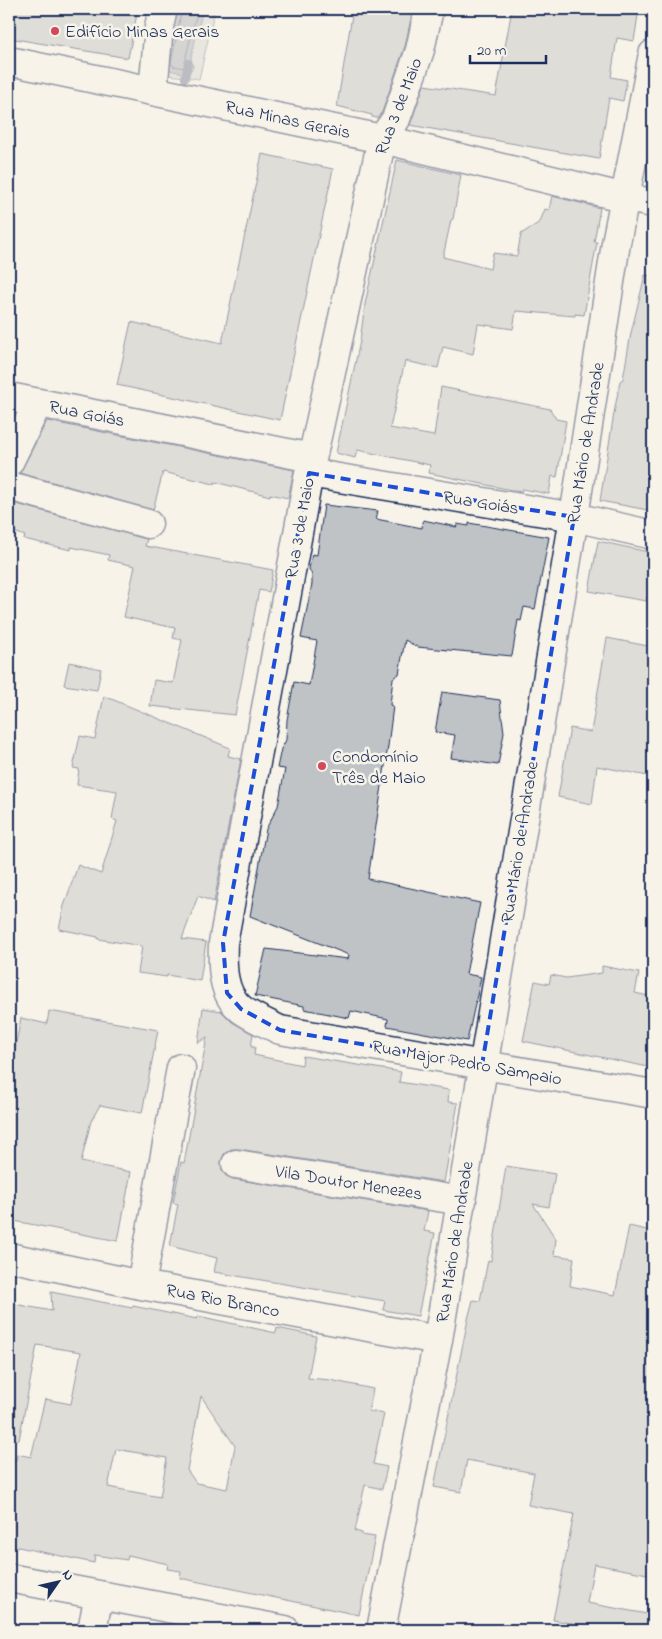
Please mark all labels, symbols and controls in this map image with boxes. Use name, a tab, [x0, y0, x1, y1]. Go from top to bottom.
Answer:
place label: Edifício Minas Gerais	[65, 20, 219, 46]
marker: Edifício Minas Gerais	[49, 25, 61, 37]
scale bar	[470, 32, 546, 64]
text: 20 m	[477, 40, 507, 62]
street label: Rua 3 de Maio	[369, 54, 430, 159]
street label: Rua Minas Gerais	[222, 95, 353, 147]
street label: Rua Mário de Andrade	[561, 360, 613, 526]
street label: Rua Goiás	[47, 395, 127, 435]
street label: Rua 3 de Maio	[279, 476, 323, 581]
street label: Rua Goiás	[441, 485, 521, 523]
place label: Condomínio Três de Maio	[332, 745, 426, 792]
street label: Rua Mário de Andrade	[495, 759, 547, 925]
marker: Condomínio Três de Maio	[316, 760, 328, 772]
street label: Rua Major Pedro Sampaio	[370, 1034, 564, 1093]
street label: Vila Doutor Menezes	[272, 1159, 424, 1208]
street label: Rua Mário de Andrade	[430, 1159, 482, 1325]
street label: Rua Rio Branco	[164, 1278, 282, 1326]
north arrow	[32, 1556, 82, 1606]
text: N	[56, 1566, 79, 1585]

